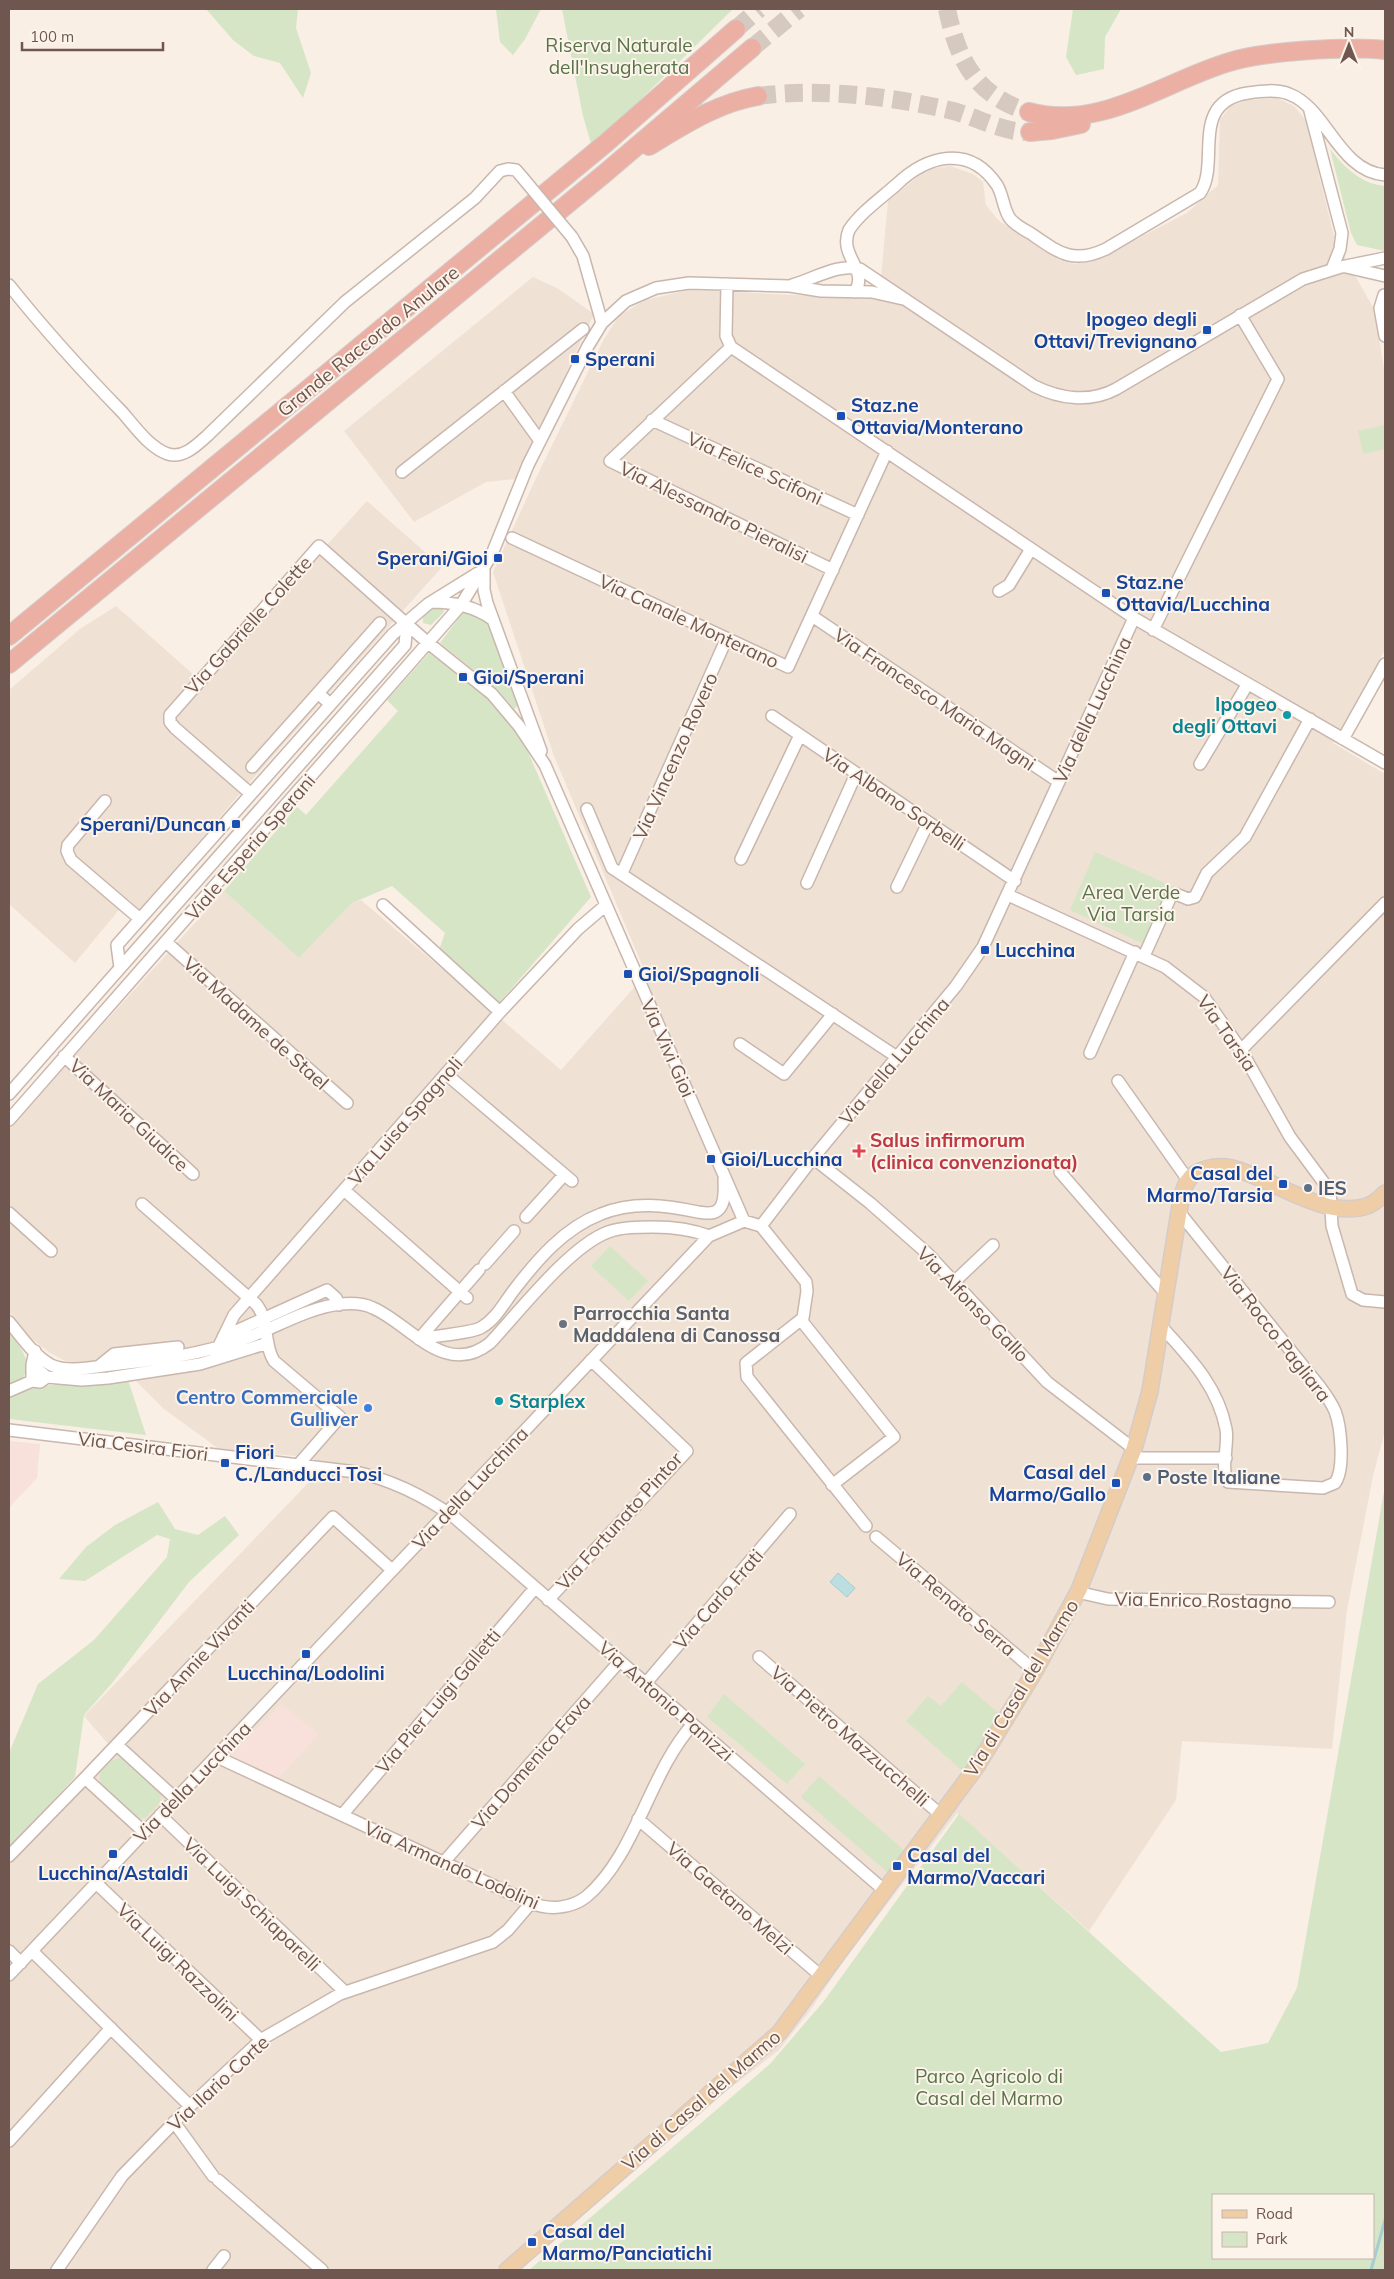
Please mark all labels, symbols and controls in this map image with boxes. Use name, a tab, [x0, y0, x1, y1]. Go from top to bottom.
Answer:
scale bar	[22, 20, 164, 52]
north arrow	[1324, 20, 1374, 70]
text: N	[1344, 23, 1354, 41]
text: 100 m	[30, 27, 74, 46]
park label: Riserva Naturale dell'Insugherata	[545, 33, 693, 79]
street label: Grande Raccordo Anulare	[272, 260, 464, 422]
place label: Ipogeo degli Ottavi/Trevignano	[1034, 307, 1197, 353]
marker: Ipogeo degli Ottavi/Trevignano	[1201, 324, 1213, 336]
place label: Sperani	[585, 347, 655, 371]
marker: Sperani	[569, 353, 581, 365]
place label: Staz.ne Ottavia/Monterano	[851, 393, 1023, 439]
marker: Staz.ne Ottavia/Monterano	[835, 410, 847, 422]
street label: Via Felice Scifoni	[683, 426, 827, 510]
street label: Via Alessandro Pieralisi	[616, 456, 812, 568]
place label: Sperani/Gioi	[377, 546, 488, 570]
street label: Via Gabrielle Colette	[179, 551, 317, 699]
marker: Sperani/Gioi	[492, 552, 504, 564]
street label: Via Canale Monterano	[595, 569, 783, 673]
place label: Staz.ne Ottavia/Lucchina	[1116, 570, 1270, 616]
marker: Staz.ne Ottavia/Lucchina	[1100, 587, 1112, 599]
street label: Via Francesco Maria Magni	[830, 622, 1040, 776]
street label: Via della Lucchina	[1047, 633, 1137, 787]
place label: Gioi/Sperani	[473, 665, 584, 689]
street label: Via Vincenzo Rovero	[627, 669, 723, 843]
marker: Gioi/Sperani	[457, 671, 469, 683]
place label: Ipogeo degli Ottavi	[1172, 692, 1277, 738]
marker: Ipogeo degli Ottavi	[1281, 709, 1293, 721]
street label: Via Albano Sorbelli	[818, 742, 970, 856]
street label: Viale Esperia Sperani	[180, 769, 320, 925]
place label: Sperani/Duncan	[80, 812, 226, 836]
marker: Sperani/Duncan	[230, 818, 242, 830]
park label: Area Verde Via Tarsia	[1082, 880, 1180, 926]
place label: Lucchina	[995, 938, 1075, 962]
marker: Lucchina	[979, 944, 991, 956]
street label: Via Madame de Stael	[178, 951, 334, 1095]
place label: Gioi/Spagnoli	[638, 962, 760, 986]
marker: Gioi/Spagnoli	[622, 968, 634, 980]
street label: Via Tarsia	[1192, 990, 1262, 1076]
street label: Via della Lucchina	[834, 992, 954, 1130]
street label: Via Vivi Gioi	[636, 995, 700, 1101]
street label: Via Luisa Spagnoli	[343, 1052, 467, 1190]
street label: Via Maria Giudice	[64, 1054, 194, 1176]
place label: Salus infirmorum (clinica convenzionata)	[870, 1128, 1078, 1174]
marker: Salus infirmorum (clinica convenzionata)	[852, 1144, 866, 1158]
place label: Gioi/Lucchina	[721, 1147, 843, 1171]
marker: Gioi/Lucchina	[705, 1153, 717, 1165]
place label: Casal del Marmo/Tarsia	[1146, 1161, 1273, 1207]
place label: IES	[1318, 1176, 1347, 1200]
marker: Casal del Marmo/Tarsia	[1277, 1178, 1289, 1190]
marker: IES	[1302, 1182, 1314, 1194]
street label: Via Alfonso Gallo	[912, 1241, 1034, 1367]
street label: Via Rocco Pagliara	[1216, 1261, 1336, 1407]
place label: Parrocchia Santa Maddalena di Canossa	[573, 1301, 780, 1347]
marker: Parrocchia Santa Maddalena di Canossa	[557, 1318, 569, 1330]
place label: Centro Commerciale Gulliver	[176, 1385, 359, 1431]
place label: Starplex	[509, 1389, 586, 1413]
marker: Starplex	[493, 1395, 505, 1407]
marker: Centro Commerciale Gulliver	[362, 1402, 374, 1414]
street label: Via della Lucchina	[407, 1422, 533, 1554]
street label: Via Cesira Fiori	[76, 1426, 210, 1466]
place label: Fiori C./Landucci Tosi	[235, 1440, 382, 1486]
street label: Via Fortunato Pintor	[551, 1447, 687, 1595]
marker: Fiori C./Landucci Tosi	[219, 1457, 231, 1469]
place label: Casal del Marmo/Gallo	[989, 1460, 1106, 1506]
place label: Poste Italiane	[1157, 1465, 1281, 1489]
marker: Poste Italiane	[1141, 1471, 1153, 1483]
marker: Casal del Marmo/Gallo	[1110, 1477, 1122, 1489]
street label: Via Carlo Frati	[668, 1544, 768, 1654]
street label: Via Renato Serra	[891, 1547, 1021, 1661]
street label: Via Enrico Rostagno	[1114, 1586, 1292, 1614]
street label: Via Annie Vivanti	[139, 1594, 259, 1722]
street label: Via di Casal del Marmo	[958, 1595, 1084, 1781]
street label: Via Pier Luigi Galletti	[370, 1624, 506, 1778]
street label: Via Antonio Panizzi	[593, 1636, 739, 1766]
marker: Lucchina/Lodolini	[300, 1648, 312, 1660]
street label: Via Pietro Mazzucchelli	[766, 1660, 934, 1812]
place label: Lucchina/Lodolini	[227, 1661, 385, 1685]
street label: Via Domenico Fava	[466, 1690, 596, 1834]
street label: Via della Lucchina	[128, 1716, 256, 1848]
street label: Via Armando Lodolini	[361, 1815, 543, 1915]
street label: Via Luigi Schiaparelli	[178, 1832, 326, 1976]
street label: Via Gaetano Melzi	[662, 1836, 798, 1960]
place label: Casal del Marmo/Vaccari	[907, 1843, 1045, 1889]
marker: Lucchina/Astaldi	[107, 1848, 119, 1860]
marker: Casal del Marmo/Vaccari	[891, 1860, 903, 1872]
place label: Lucchina/Astaldi	[38, 1861, 188, 1885]
street label: Via Luigi Razzolini	[112, 1898, 244, 2026]
street label: Via di Casal del Marmo	[617, 2024, 785, 2176]
street label: Via Ilario Corte	[162, 2030, 274, 2136]
park label: Parco Agricolo di Casal del Marmo	[915, 2064, 1063, 2110]
legend	[1212, 2194, 1374, 2259]
text: Road	[1256, 2204, 1293, 2223]
place label: Casal del Marmo/Panciatichi	[542, 2219, 712, 2265]
text: Park	[1256, 2229, 1288, 2248]
marker: Casal del Marmo/Panciatichi	[526, 2236, 538, 2248]

